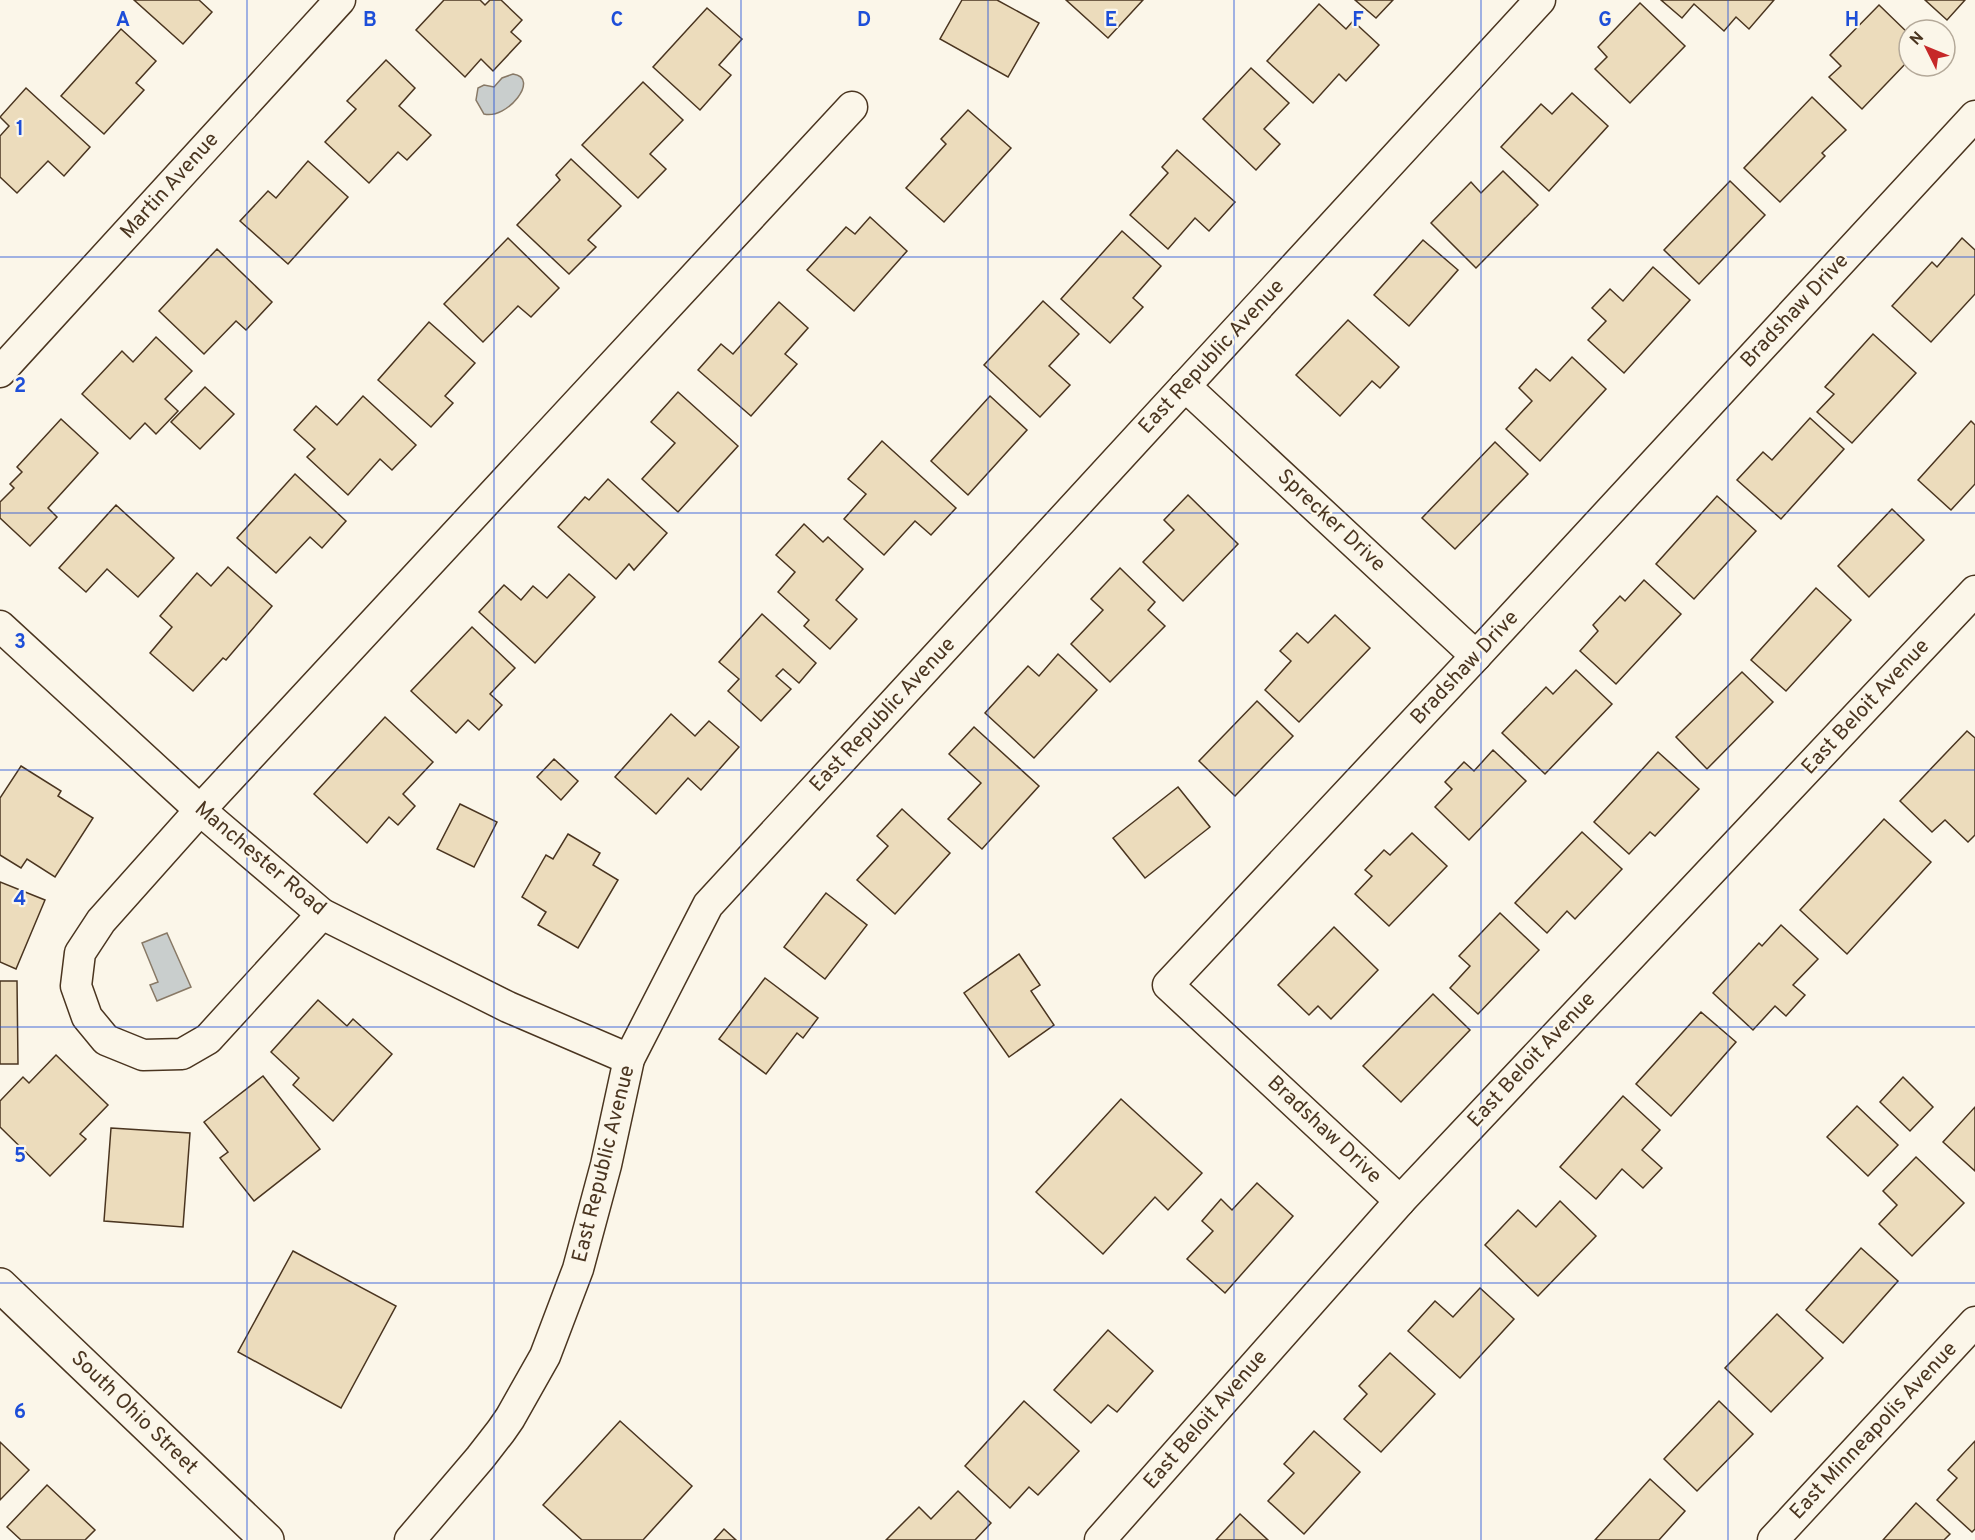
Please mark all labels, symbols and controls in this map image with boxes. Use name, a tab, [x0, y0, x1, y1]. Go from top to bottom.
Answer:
text: A	[116, 8, 130, 34]
text: B	[363, 8, 377, 34]
text: C	[611, 8, 623, 34]
text: D	[857, 8, 871, 34]
text: E	[1105, 8, 1117, 34]
text: F	[1352, 8, 1364, 34]
text: G	[1598, 8, 1612, 34]
text: H	[1845, 8, 1859, 34]
north arrow	[1897, 18, 1957, 78]
text: N	[1906, 28, 1929, 50]
text: 1	[16, 117, 24, 143]
street label: Martin Avenue	[115, 127, 225, 245]
street label: Bradshaw Drive	[1735, 248, 1855, 374]
street label: East Republic Avenue	[1133, 274, 1291, 440]
text: 2	[14, 374, 26, 400]
street label: Sprecker Drive	[1271, 464, 1391, 578]
street label: Bradshaw Drive	[1405, 605, 1525, 731]
text: 3	[14, 630, 26, 656]
street label: East Republic Avenue	[804, 632, 962, 798]
street label: East Beloit Avenue	[1796, 633, 1936, 781]
street label: Manchester Road	[188, 796, 332, 922]
text: 4	[14, 887, 26, 913]
street label: East Beloit Avenue	[1462, 986, 1602, 1134]
street label: East Republic Avenue	[566, 1063, 642, 1265]
street label: Bradshaw Drive	[1261, 1070, 1387, 1190]
text: 5	[14, 1144, 26, 1170]
street label: East Minneapolis Avenue	[1784, 1336, 1964, 1526]
street label: South Ohio Street	[65, 1345, 203, 1481]
street label: East Beloit Avenue	[1138, 1345, 1274, 1495]
text: 6	[14, 1400, 26, 1426]

